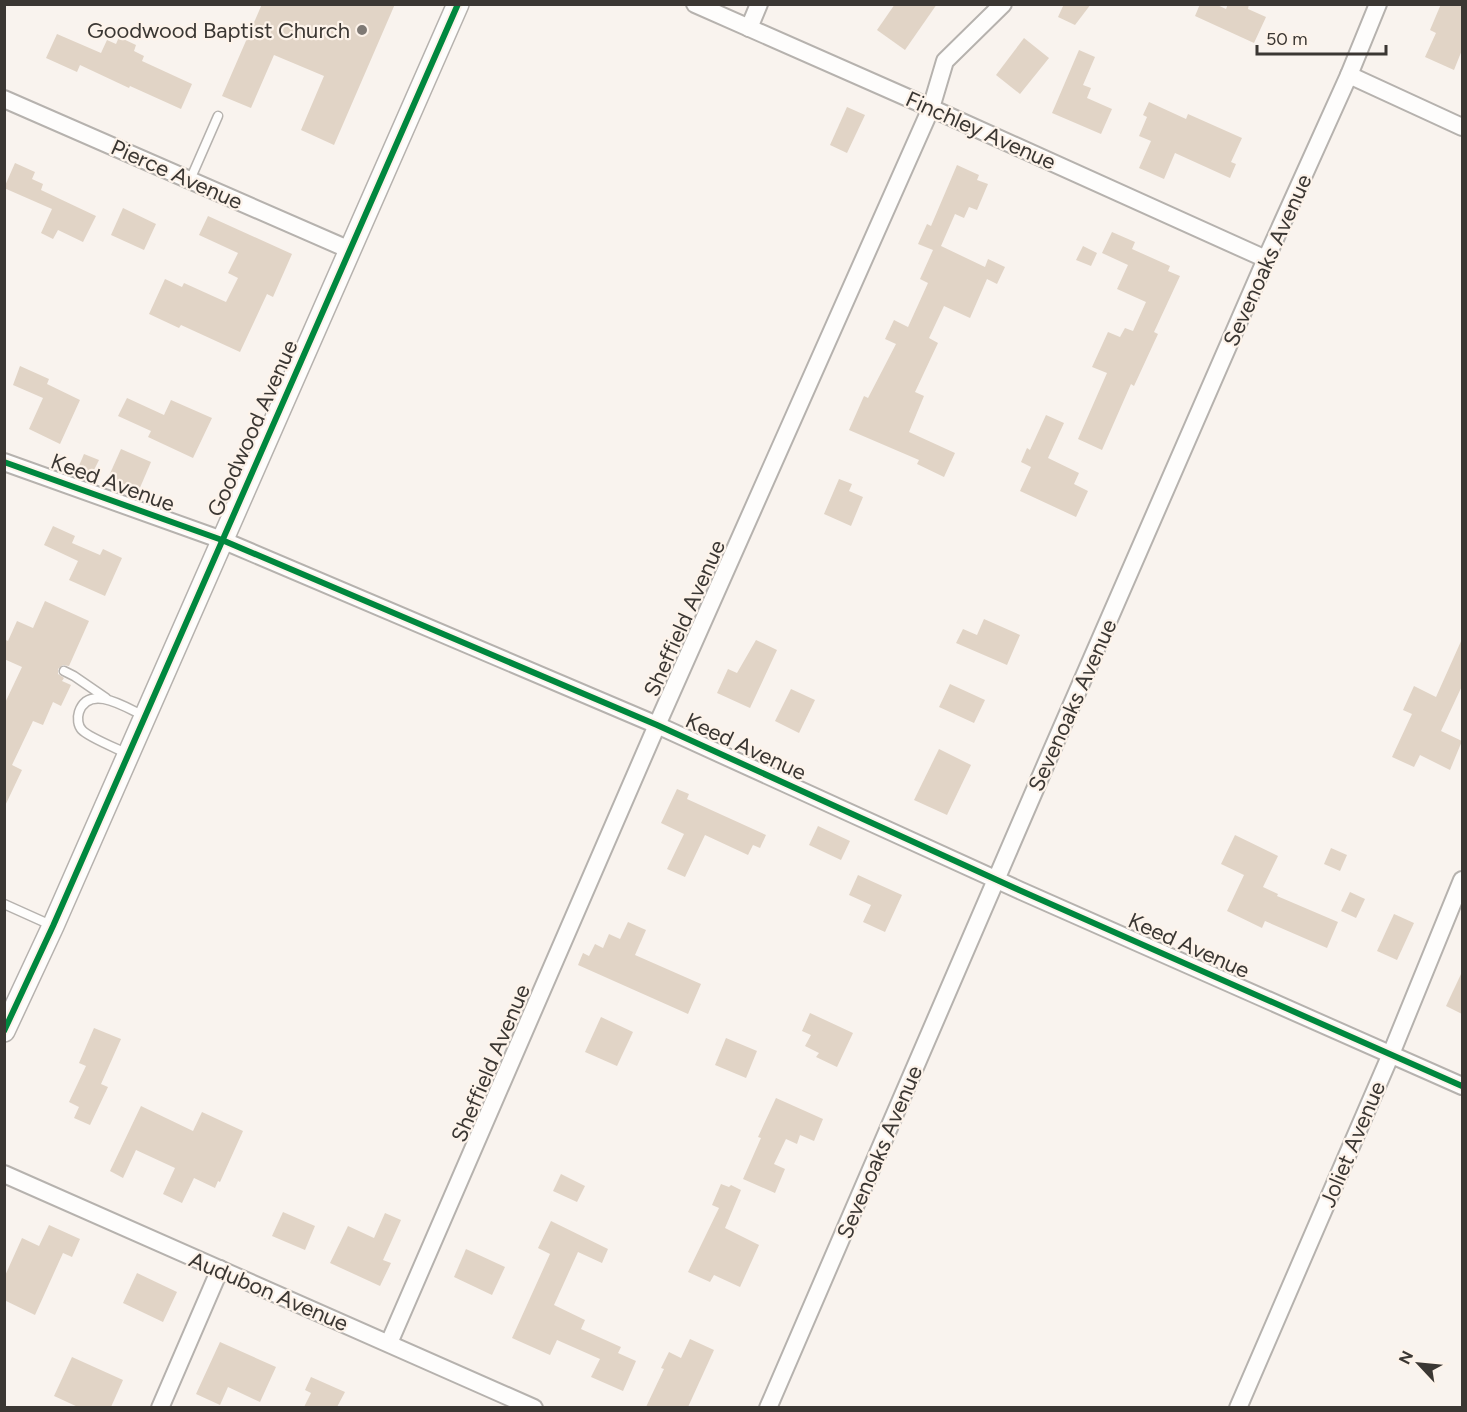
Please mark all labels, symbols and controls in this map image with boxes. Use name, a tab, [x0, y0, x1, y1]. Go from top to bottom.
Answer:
place label: Goodwood Baptist Church	[87, 17, 350, 44]
scale bar	[1257, 18, 1386, 56]
marker: Goodwood Baptist Church	[355, 23, 369, 37]
text: 50 m	[1266, 28, 1308, 50]
street label: Finchley Avenue	[902, 85, 1060, 176]
street label: Pierce Avenue	[107, 133, 247, 215]
street label: Sevenoaks Avenue	[1217, 170, 1318, 350]
street label: Goodwood Avenue	[201, 336, 304, 521]
street label: Keed Avenue	[47, 448, 179, 517]
street label: Sheffield Avenue	[638, 536, 731, 701]
street label: Sevenoaks Avenue	[1022, 615, 1123, 795]
street label: Keed Avenue	[681, 707, 810, 786]
street label: Keed Avenue	[1124, 907, 1254, 984]
street label: Sheffield Avenue	[445, 980, 536, 1146]
street label: Sevenoaks Avenue	[831, 1062, 928, 1243]
street label: Joliet Avenue	[1314, 1077, 1391, 1211]
street label: Audubon Avenue	[185, 1246, 352, 1337]
north arrow	[1389, 1334, 1449, 1394]
text: N	[1395, 1348, 1417, 1367]

